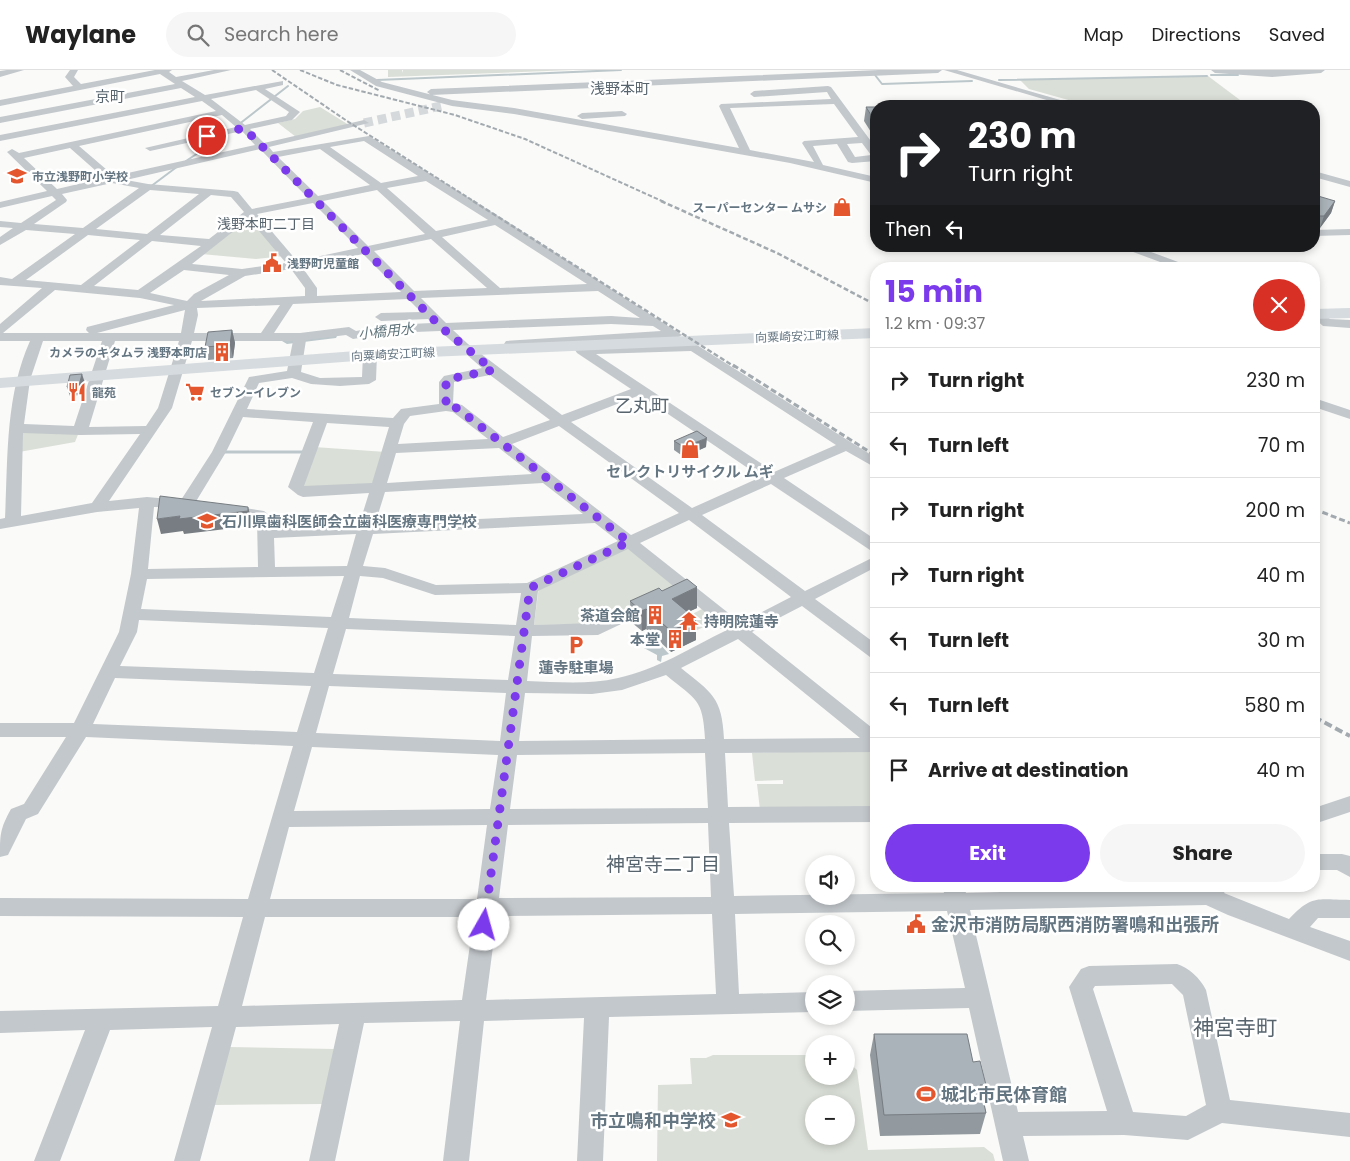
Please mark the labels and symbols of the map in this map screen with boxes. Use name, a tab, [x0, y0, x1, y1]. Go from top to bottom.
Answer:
district label: 浅野本町	[590, 78, 650, 99]
district label: 京町	[95, 86, 125, 107]
pin	[186, 115, 228, 157]
school or university icon: 市立浅野町小学校	[6, 165, 28, 187]
place label: 市立浅野町小学校	[32, 168, 128, 185]
shop icon: スーパーセンター ムサシ	[831, 196, 853, 218]
place label: スーパーセンター ムサシ	[693, 199, 827, 216]
district label: 浅野本町二丁目	[217, 214, 315, 234]
public building icon: 浅野町児童館	[261, 252, 283, 274]
place label: 浅野町児童館	[287, 255, 359, 272]
water label: 小橋用水	[357, 318, 417, 344]
street label: 向粟崎安江町線	[755, 326, 839, 346]
building icon: カメラのキタムラ 浅野本町店	[211, 341, 233, 363]
street label: 向粟崎安江町線	[351, 343, 435, 365]
place label: カメラのキタムラ 浅野本町店	[49, 344, 207, 361]
restaurant icon: 龍苑	[66, 381, 88, 403]
supermarket icon: セブン-イレブン	[184, 381, 206, 403]
place label: 龍苑	[92, 384, 116, 401]
place label: セブン-イレブン	[210, 384, 301, 401]
district label: 乙丸町	[615, 393, 669, 418]
shop icon: セレクトリサイクル ムギ	[679, 438, 701, 460]
place label: セレクトリサイクル ムギ	[606, 461, 774, 482]
school or university icon: 石川県歯科医師会立歯科医療専門学校	[196, 510, 218, 532]
place label: 石川県歯科医師会立歯科医療専門学校	[222, 511, 477, 532]
building icon: 茶道会館	[644, 604, 666, 626]
place label: 茶道会館	[580, 605, 640, 626]
temple icon: 持明院蓮寺	[678, 610, 700, 632]
place label: 持明院蓮寺	[704, 611, 779, 632]
building icon: 本堂	[664, 628, 686, 650]
place label: 本堂	[630, 629, 660, 650]
parking icon: 蓮寺駐車場	[565, 634, 587, 656]
place label: 蓮寺駐車場	[538, 657, 614, 678]
district label: 神宮寺二丁目	[606, 851, 720, 878]
position arrow	[457, 898, 509, 950]
place label: 金沢市消防局駅西消防署鳴和出張所	[931, 912, 1219, 937]
public building icon: 金沢市消防局駅西消防署鳴和出張所	[905, 913, 927, 935]
district label: 神宮寺町	[1193, 1013, 1277, 1042]
place label: 城北市民体育館	[941, 1082, 1067, 1107]
sports icon: 城北市民体育館	[915, 1083, 937, 1105]
place label: 市立鳴和中学校	[590, 1108, 716, 1133]
school or university icon: 市立鳴和中学校	[720, 1109, 742, 1131]

